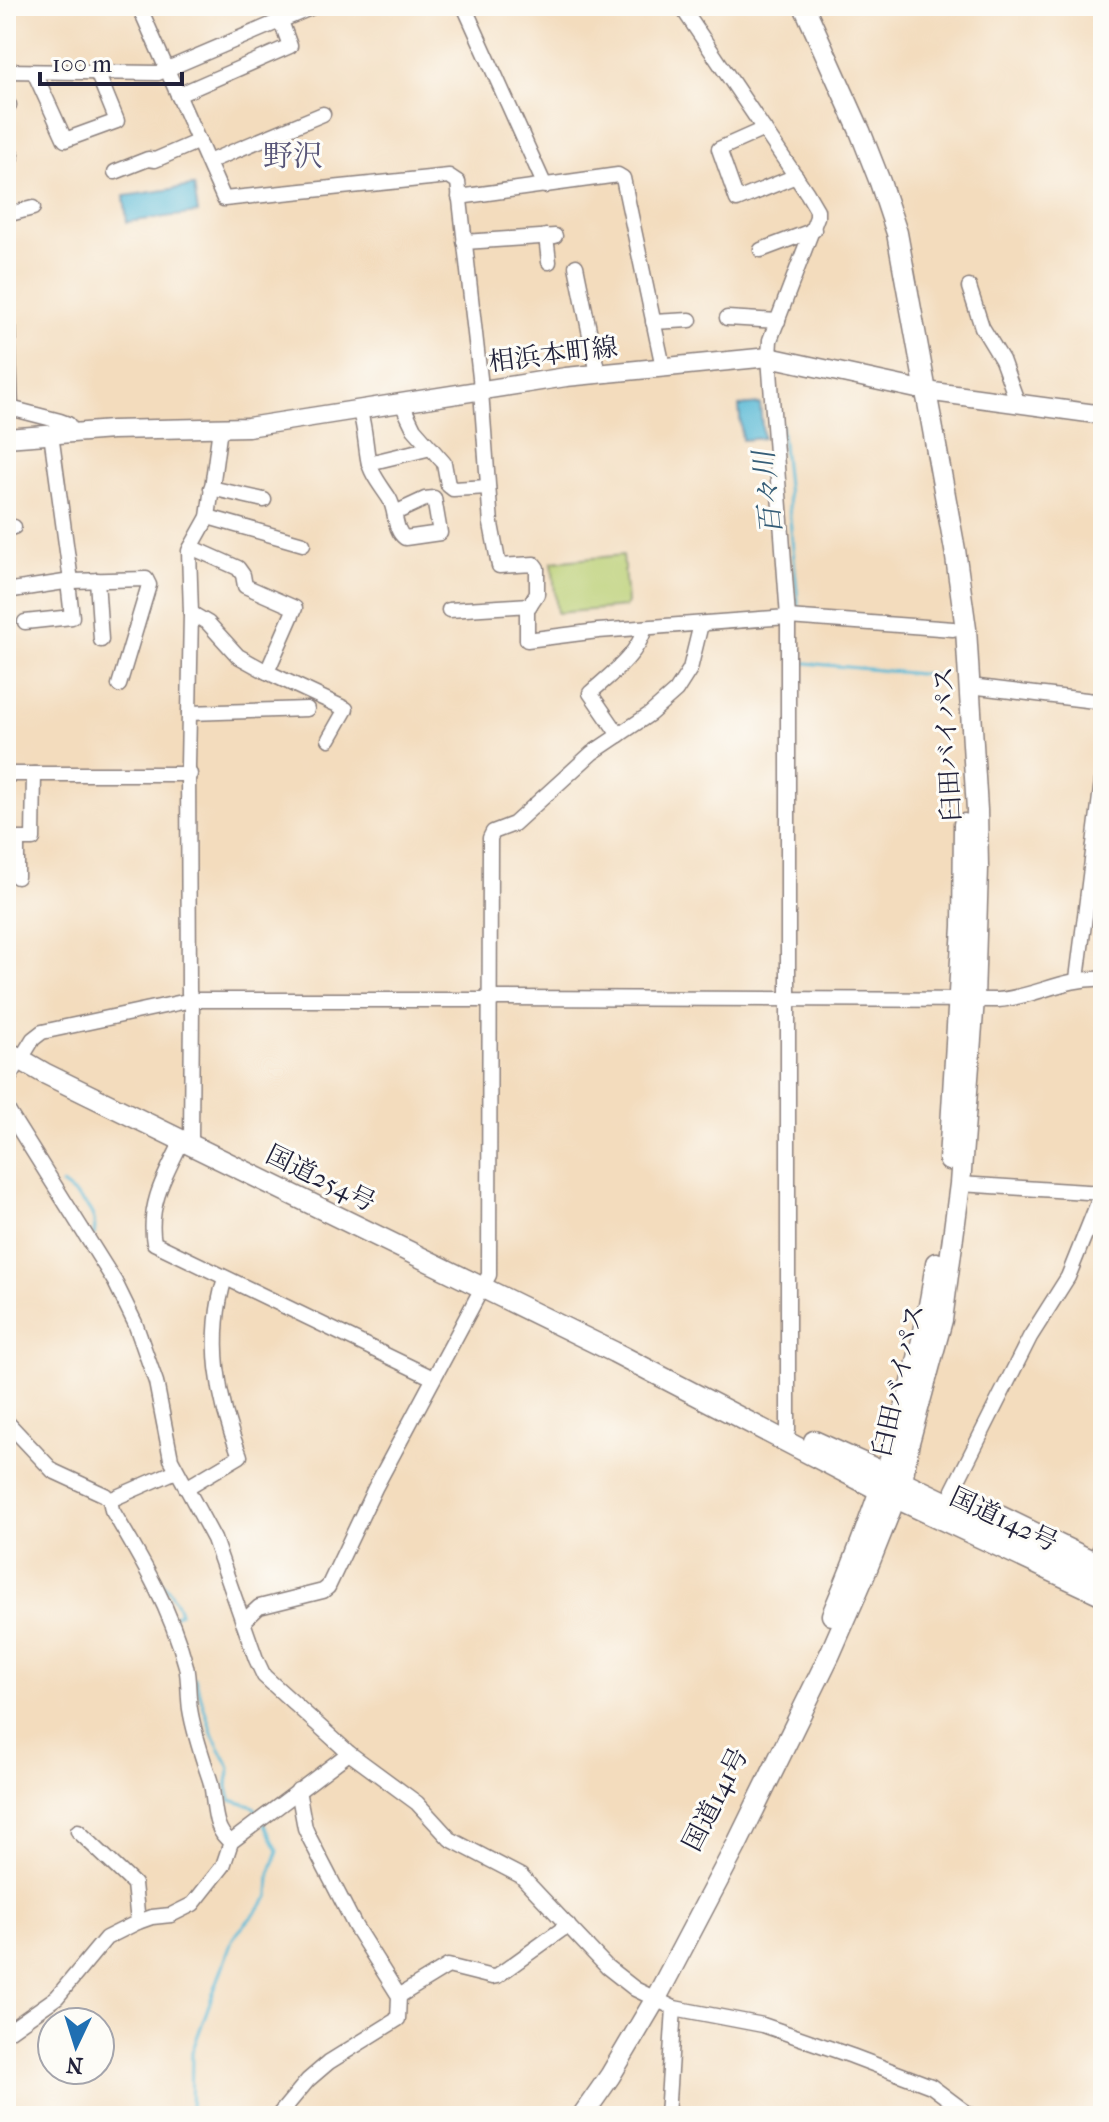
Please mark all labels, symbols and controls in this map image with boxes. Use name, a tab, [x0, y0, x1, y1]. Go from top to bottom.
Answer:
scale bar	[40, 36, 182, 86]
text: 100 m	[52, 50, 112, 78]
district label: 野沢	[263, 139, 323, 174]
street label: 相浜本町線	[487, 331, 619, 378]
water label: 百々川	[746, 446, 788, 536]
street label: 臼田バイパス	[928, 666, 967, 822]
street label: 国道254号	[261, 1139, 381, 1218]
street label: 臼田バイパス	[866, 1301, 931, 1459]
street label: 国道142号	[945, 1481, 1063, 1558]
street label: 国道141号	[676, 1742, 755, 1856]
north arrow	[36, 2006, 116, 2086]
text: N	[65, 2051, 84, 2079]

